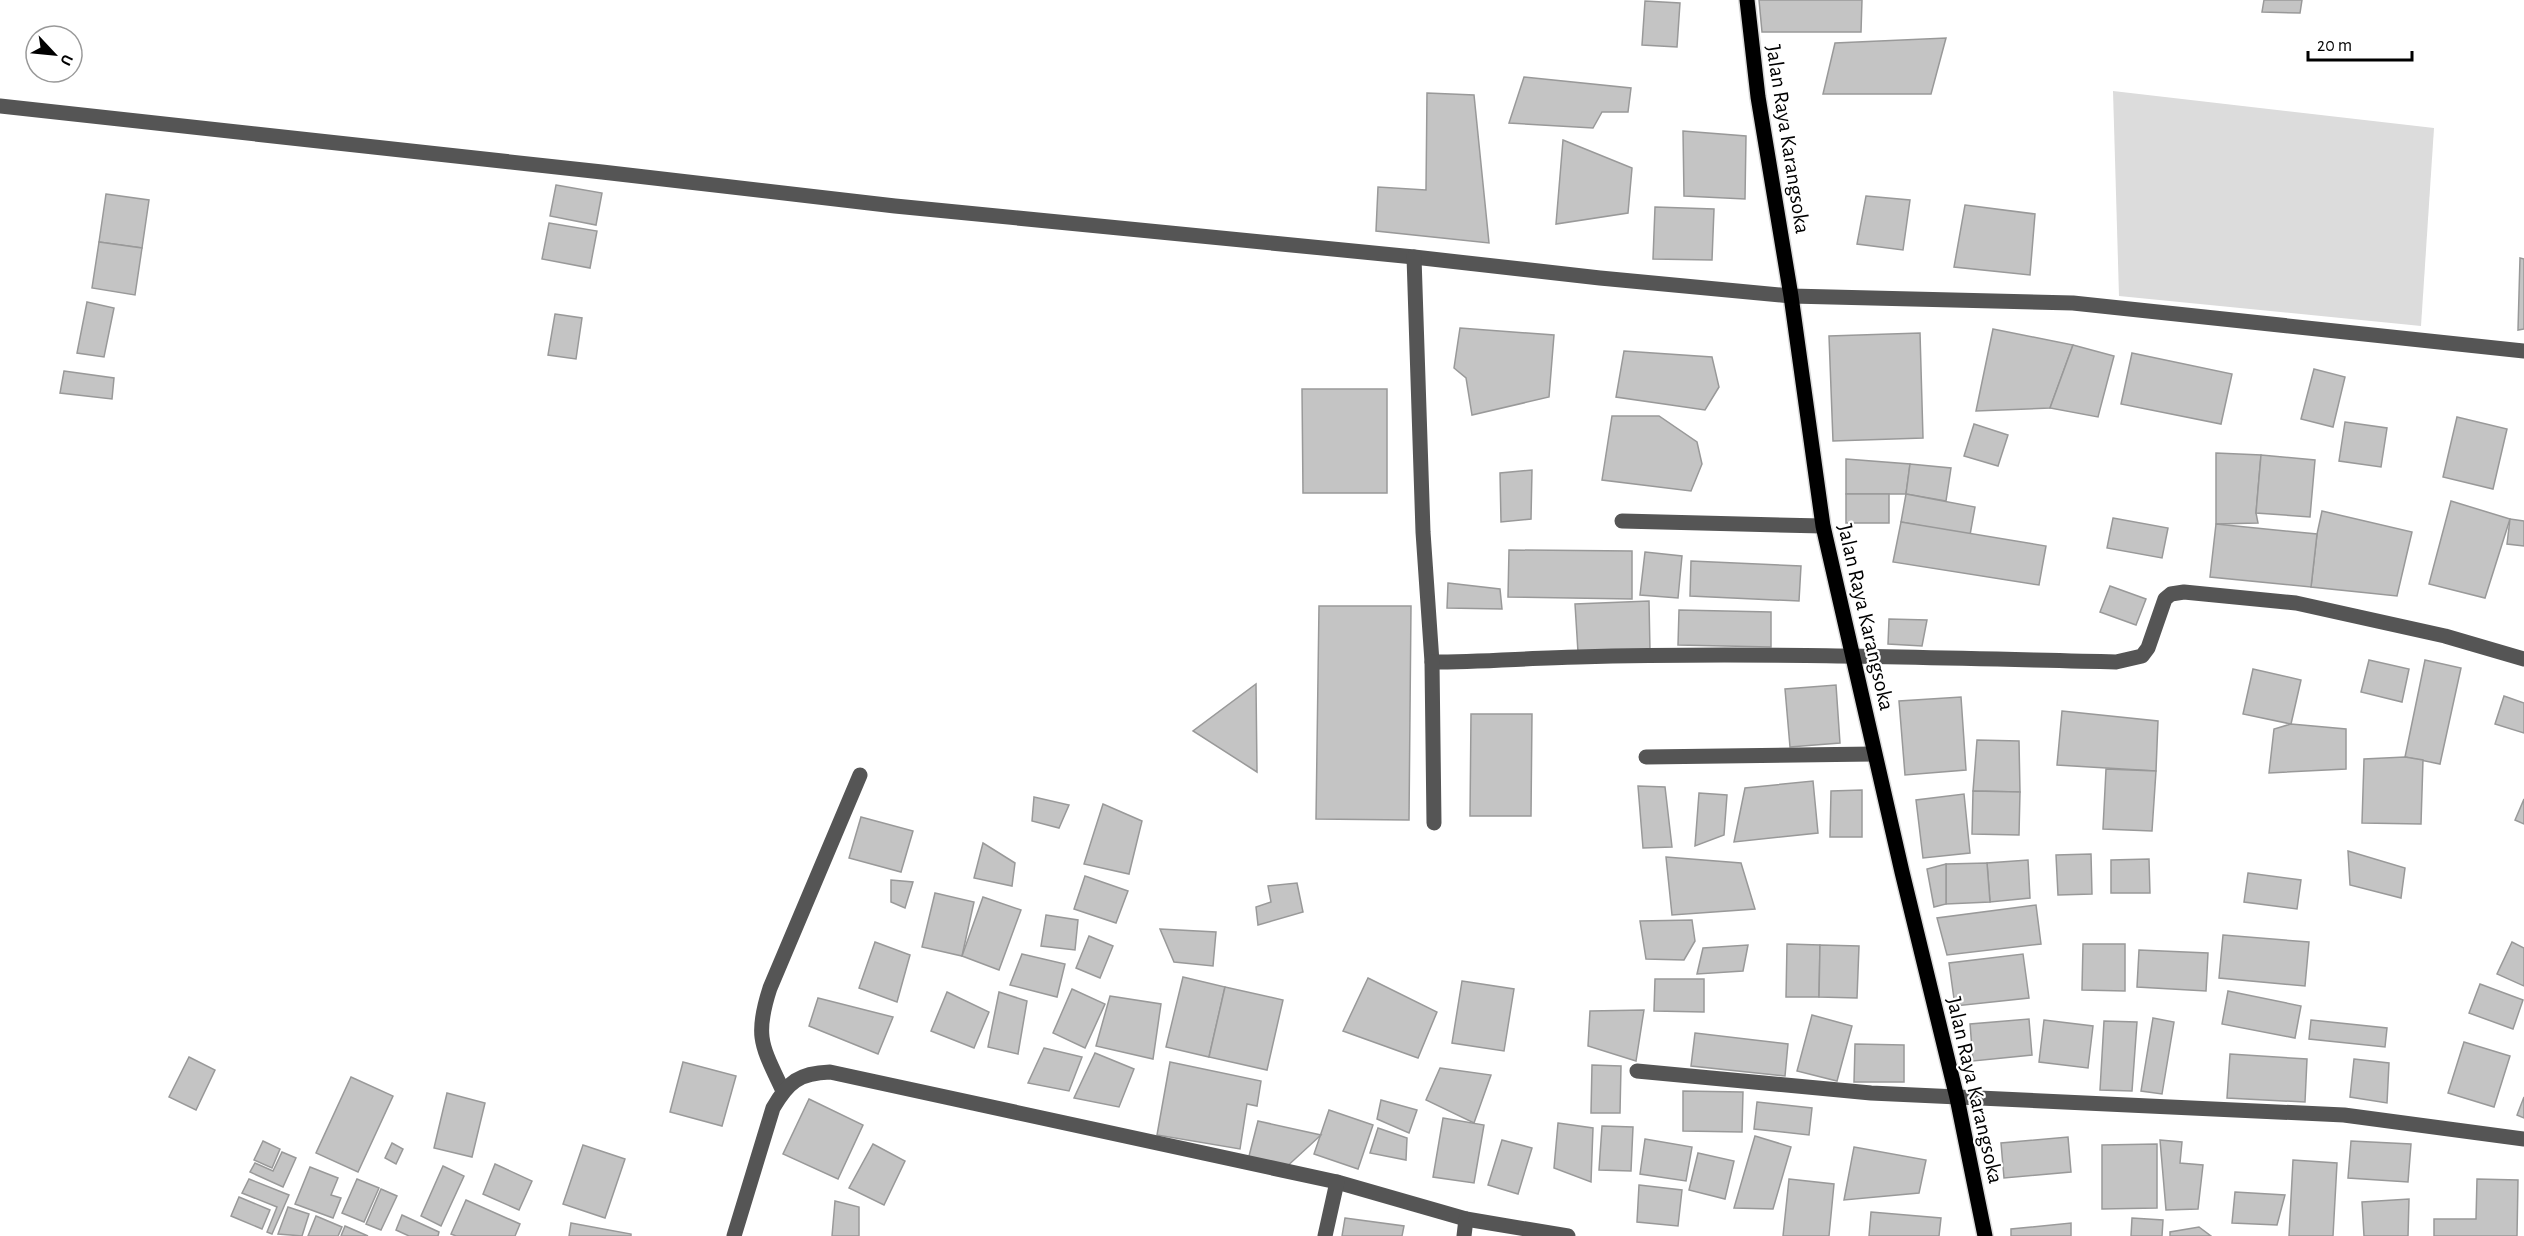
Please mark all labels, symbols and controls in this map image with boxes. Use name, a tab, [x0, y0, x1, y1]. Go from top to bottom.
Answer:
north arrow	[24, 24, 84, 84]
scale bar	[2308, 24, 2412, 62]
text: 20 m	[2317, 37, 2352, 55]
street label: Jalan Raya Karangsoka	[1762, 43, 1814, 235]
text: U	[57, 52, 76, 68]
street label: Jalan Raya Karangsoka	[1834, 522, 1898, 713]
street label: Jalan Raya Karangsoka	[1943, 995, 2007, 1186]

